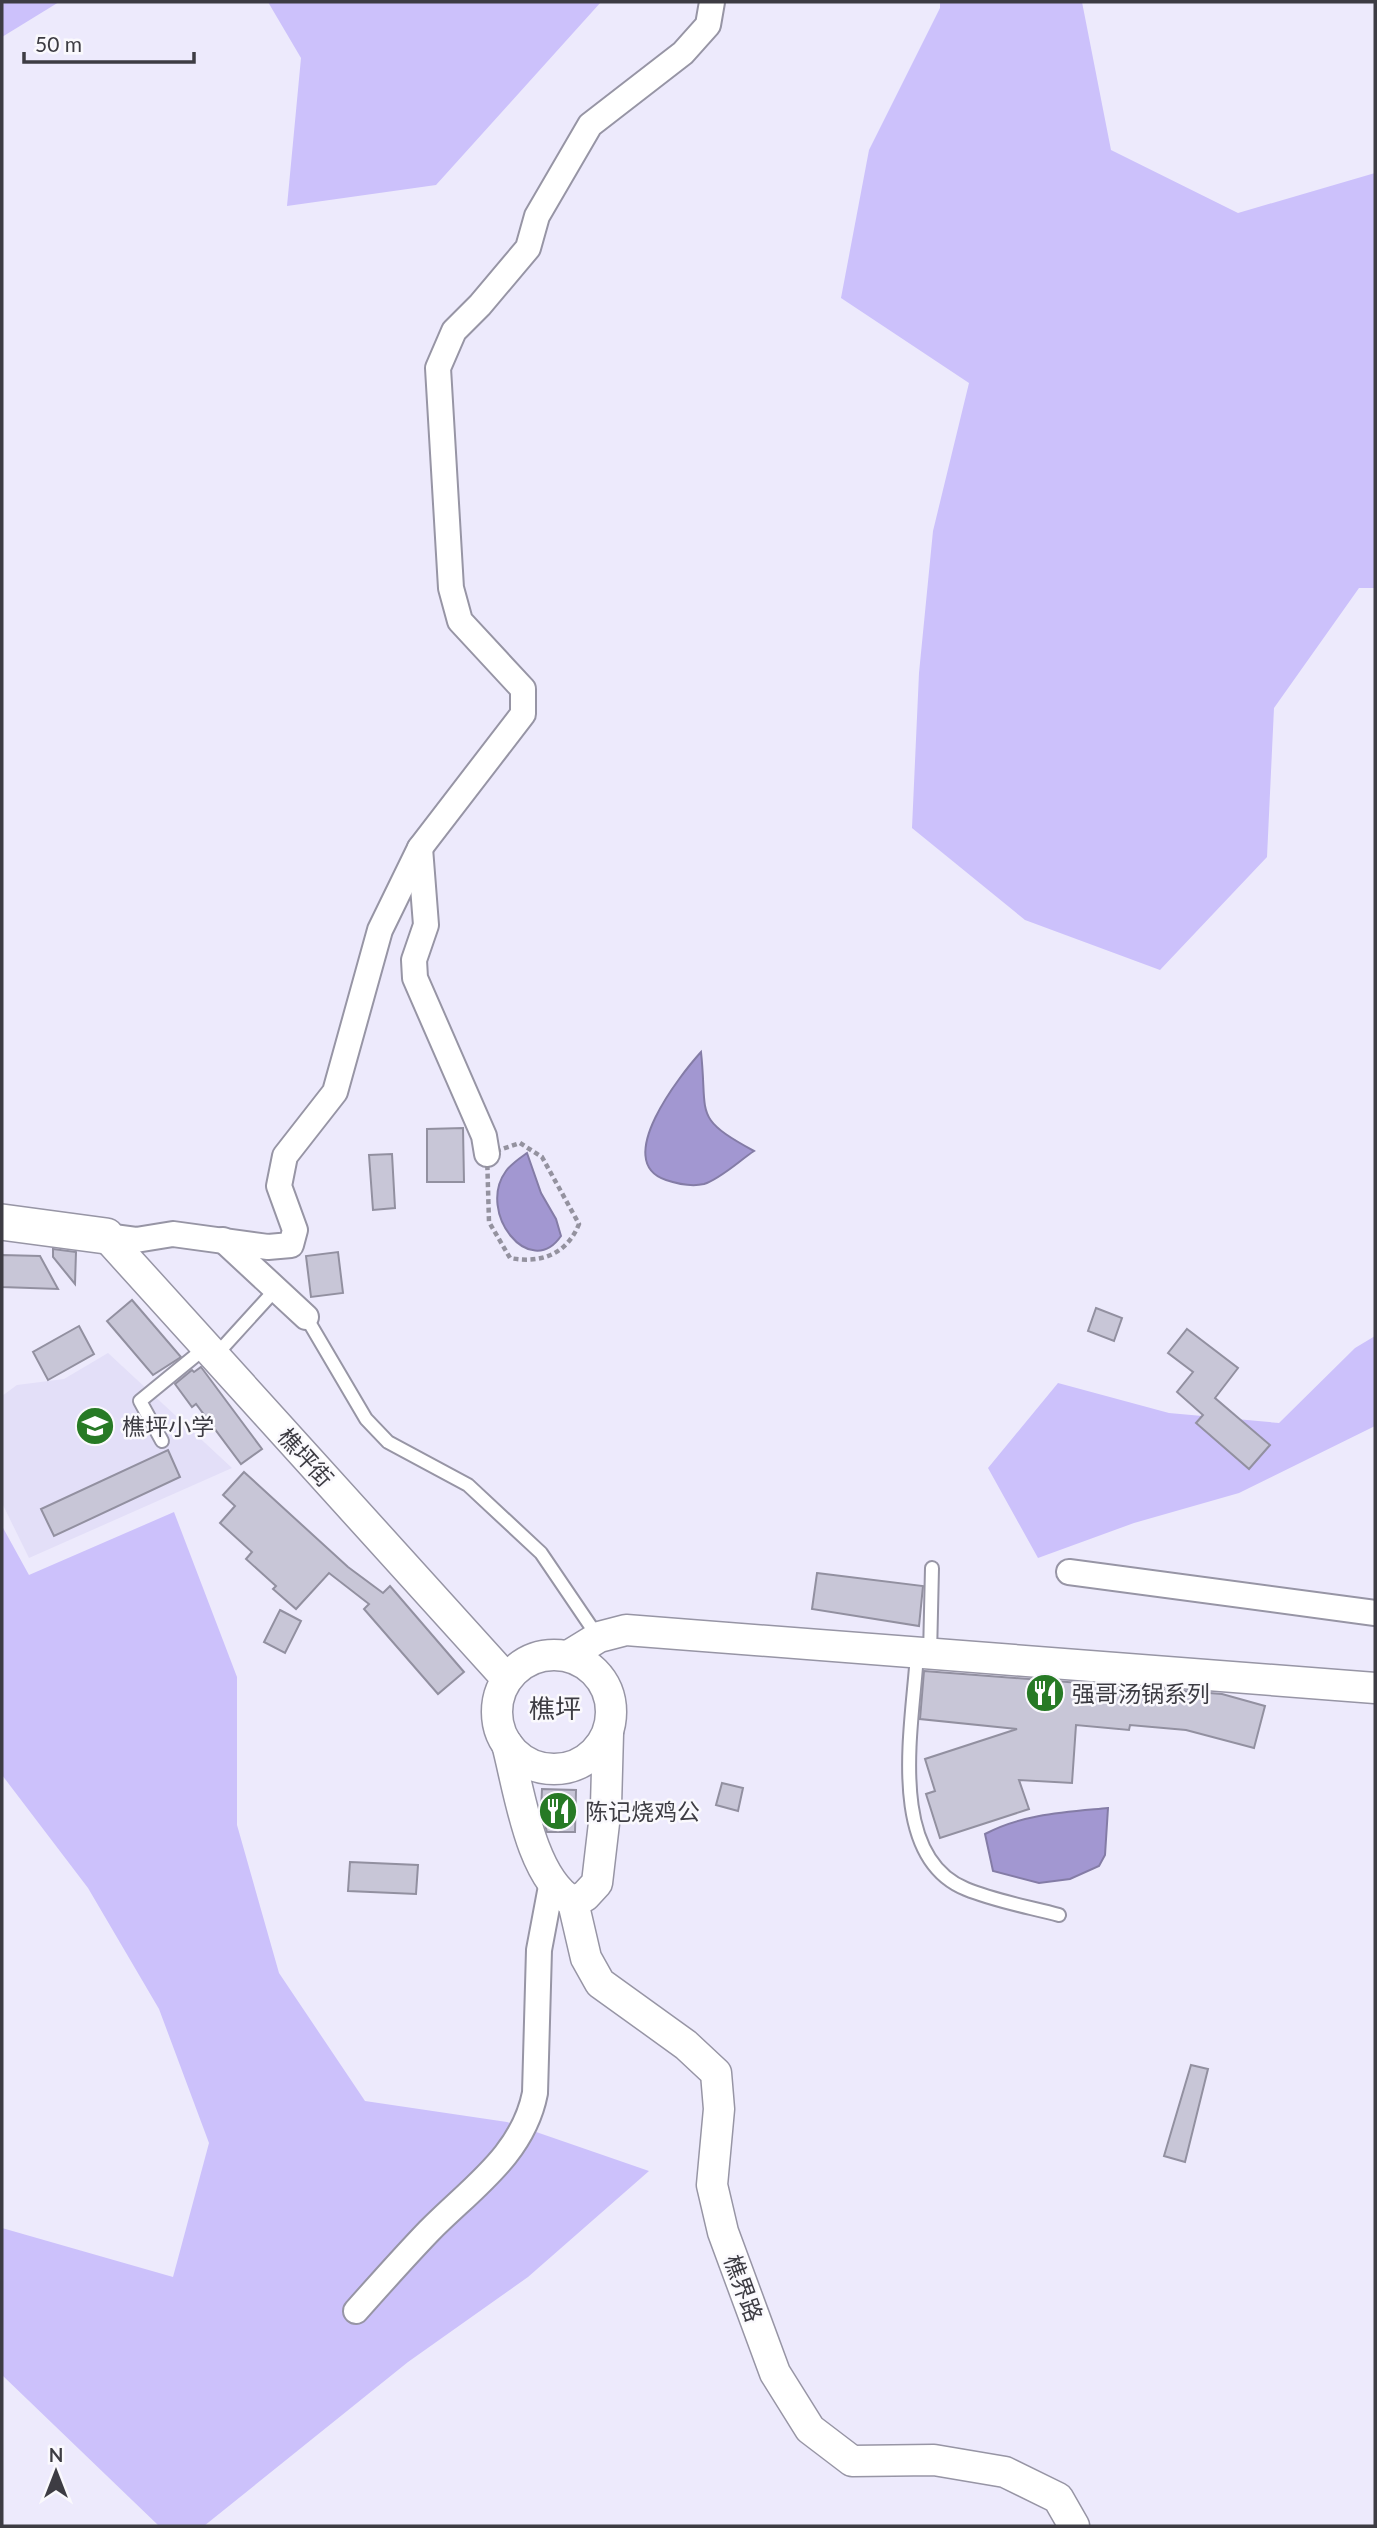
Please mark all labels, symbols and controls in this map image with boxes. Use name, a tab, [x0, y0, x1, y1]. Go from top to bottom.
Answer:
scale bar	[24, 21, 194, 65]
text: 50 m	[35, 31, 82, 56]
school or university icon: 樵坪小学	[74, 1405, 116, 1447]
place label: 樵坪小学	[122, 1412, 214, 1440]
street label: 樵坪街	[273, 1422, 339, 1492]
restaurant icon: 强哥汤锅系列	[1024, 1672, 1066, 1714]
place label: 强哥汤锅系列	[1072, 1679, 1210, 1707]
district label: 樵坪	[529, 1692, 581, 1724]
restaurant icon: 陈记烧鸡公	[537, 1790, 579, 1832]
place label: 陈记烧鸡公	[585, 1797, 700, 1825]
street label: 樵界路	[719, 2251, 769, 2325]
north arrow	[21, 2437, 91, 2507]
text: N	[49, 2443, 63, 2466]

